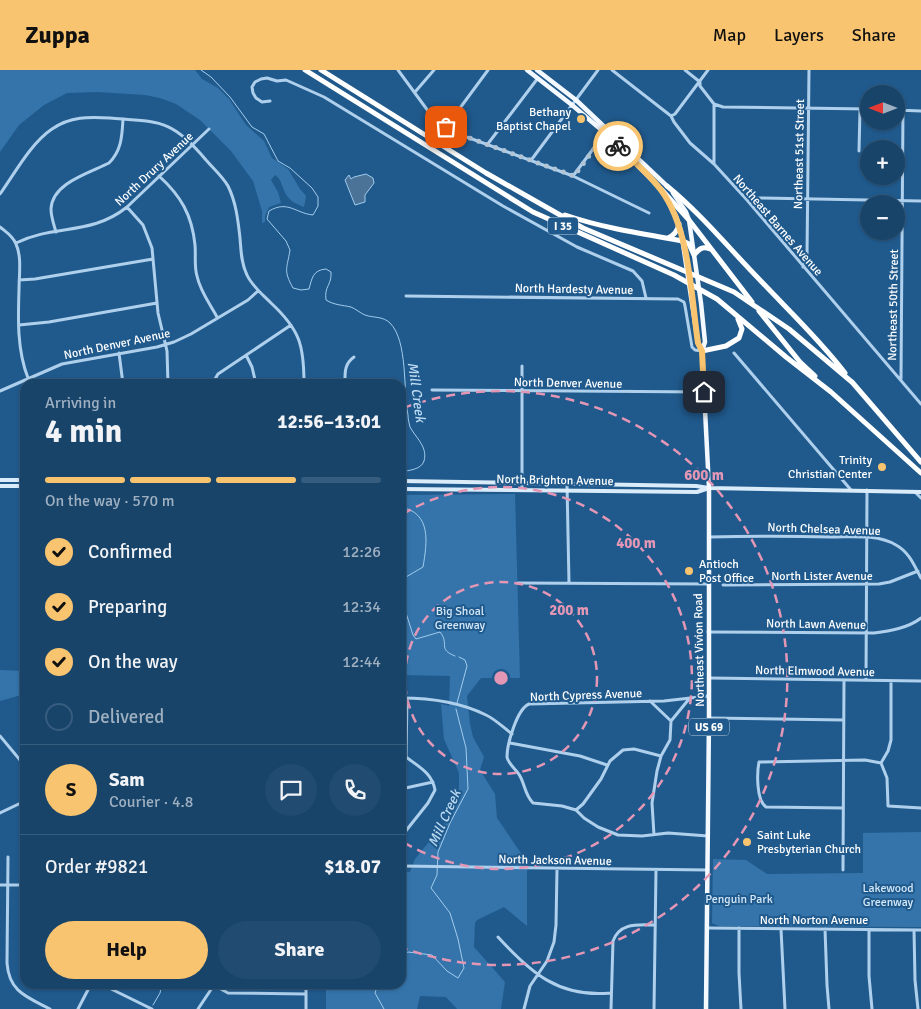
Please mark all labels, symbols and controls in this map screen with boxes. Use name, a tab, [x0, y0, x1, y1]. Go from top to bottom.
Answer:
text: Zuppa	[25, 20, 90, 50]
text: Map	[713, 24, 746, 46]
text: Layers	[774, 24, 824, 46]
text: Share	[852, 24, 896, 46]
north arrow	[860, 85, 905, 130]
map controls	[860, 85, 905, 240]
street label: Northeast 51st Street	[791, 99, 808, 209]
place label: Bethany Baptist Chapel	[496, 105, 571, 134]
pin	[425, 106, 467, 148]
icon: bag	[432, 113, 460, 141]
marker: Bethany Baptist Chapel	[575, 113, 587, 125]
courier	[593, 121, 643, 171]
street label: North Drury Avenue	[112, 129, 197, 210]
icon: bike	[604, 132, 632, 160]
button: +	[860, 140, 905, 185]
street label: Northeast Barnes Avenue	[729, 171, 826, 279]
button: −	[860, 195, 905, 240]
road number: I 35	[548, 218, 578, 234]
street label: Northeast 50th Street	[885, 249, 902, 361]
street label: North Hardesty Avenue	[515, 281, 633, 298]
street label: North Denver Avenue	[62, 326, 172, 363]
water label: Mill Creek	[404, 361, 429, 425]
pin	[683, 371, 725, 413]
street label: North Denver Avenue	[514, 375, 622, 392]
icon: home	[690, 378, 718, 406]
text: Arriving in	[45, 393, 116, 413]
text: 12:56–13:01	[277, 410, 381, 434]
text: 4 min	[45, 412, 122, 451]
place label: Trinity Christian Center	[788, 453, 873, 482]
marker: Trinity Christian Center	[876, 461, 888, 473]
text: 600 m	[684, 466, 724, 484]
street label: North Brighton Avenue	[496, 472, 614, 489]
text: On the way · 570 m	[45, 491, 175, 511]
street label: North Chelsea Avenue	[767, 520, 881, 539]
text: 400 m	[616, 534, 656, 552]
icon: check	[45, 538, 73, 566]
text: Confirmed	[88, 540, 172, 564]
text: 12:26	[342, 542, 381, 562]
place label: Antioch Post Office	[699, 557, 754, 586]
marker: Antioch Post Office	[683, 565, 695, 577]
street label: North Lister Avenue	[771, 569, 873, 584]
icon: check	[45, 593, 73, 621]
street label: Northeast Vivion Road	[691, 593, 708, 707]
text: Preparing	[88, 595, 167, 619]
text: 12:34	[342, 597, 381, 617]
text: 200 m	[549, 601, 589, 619]
park label: Big Shoal Greenway	[435, 604, 486, 633]
street label: North Lawn Avenue	[766, 616, 866, 633]
icon: check	[45, 648, 73, 676]
text: On the way	[88, 650, 178, 674]
text: 12:44	[342, 652, 381, 672]
street label: North Elmwood Avenue	[755, 663, 875, 680]
centre of rings	[492, 669, 510, 687]
street label: North Cypress Avenue	[530, 686, 643, 705]
text: Delivered	[88, 705, 164, 729]
road number: US 69	[689, 719, 729, 736]
button: chat	[265, 764, 317, 816]
button: phone	[329, 764, 381, 816]
text: Sam	[109, 768, 145, 792]
text: S	[66, 778, 76, 802]
water label: Mill Creek	[424, 785, 465, 849]
text: Courier · 4.8	[109, 792, 193, 812]
place label: Saint Luke Presbyterian Church	[757, 828, 861, 857]
marker: Saint Luke Presbyterian Church	[741, 836, 753, 848]
street label: North Jackson Avenue	[498, 852, 612, 869]
text: Order #9821	[45, 855, 148, 879]
text: $18.07	[324, 855, 381, 879]
park label: Lakewood Greenway	[862, 881, 914, 910]
park label: Penguin Park	[705, 892, 773, 907]
street label: North Norton Avenue	[760, 913, 868, 928]
button: Help	[45, 921, 208, 979]
button: Share	[218, 921, 381, 979]

